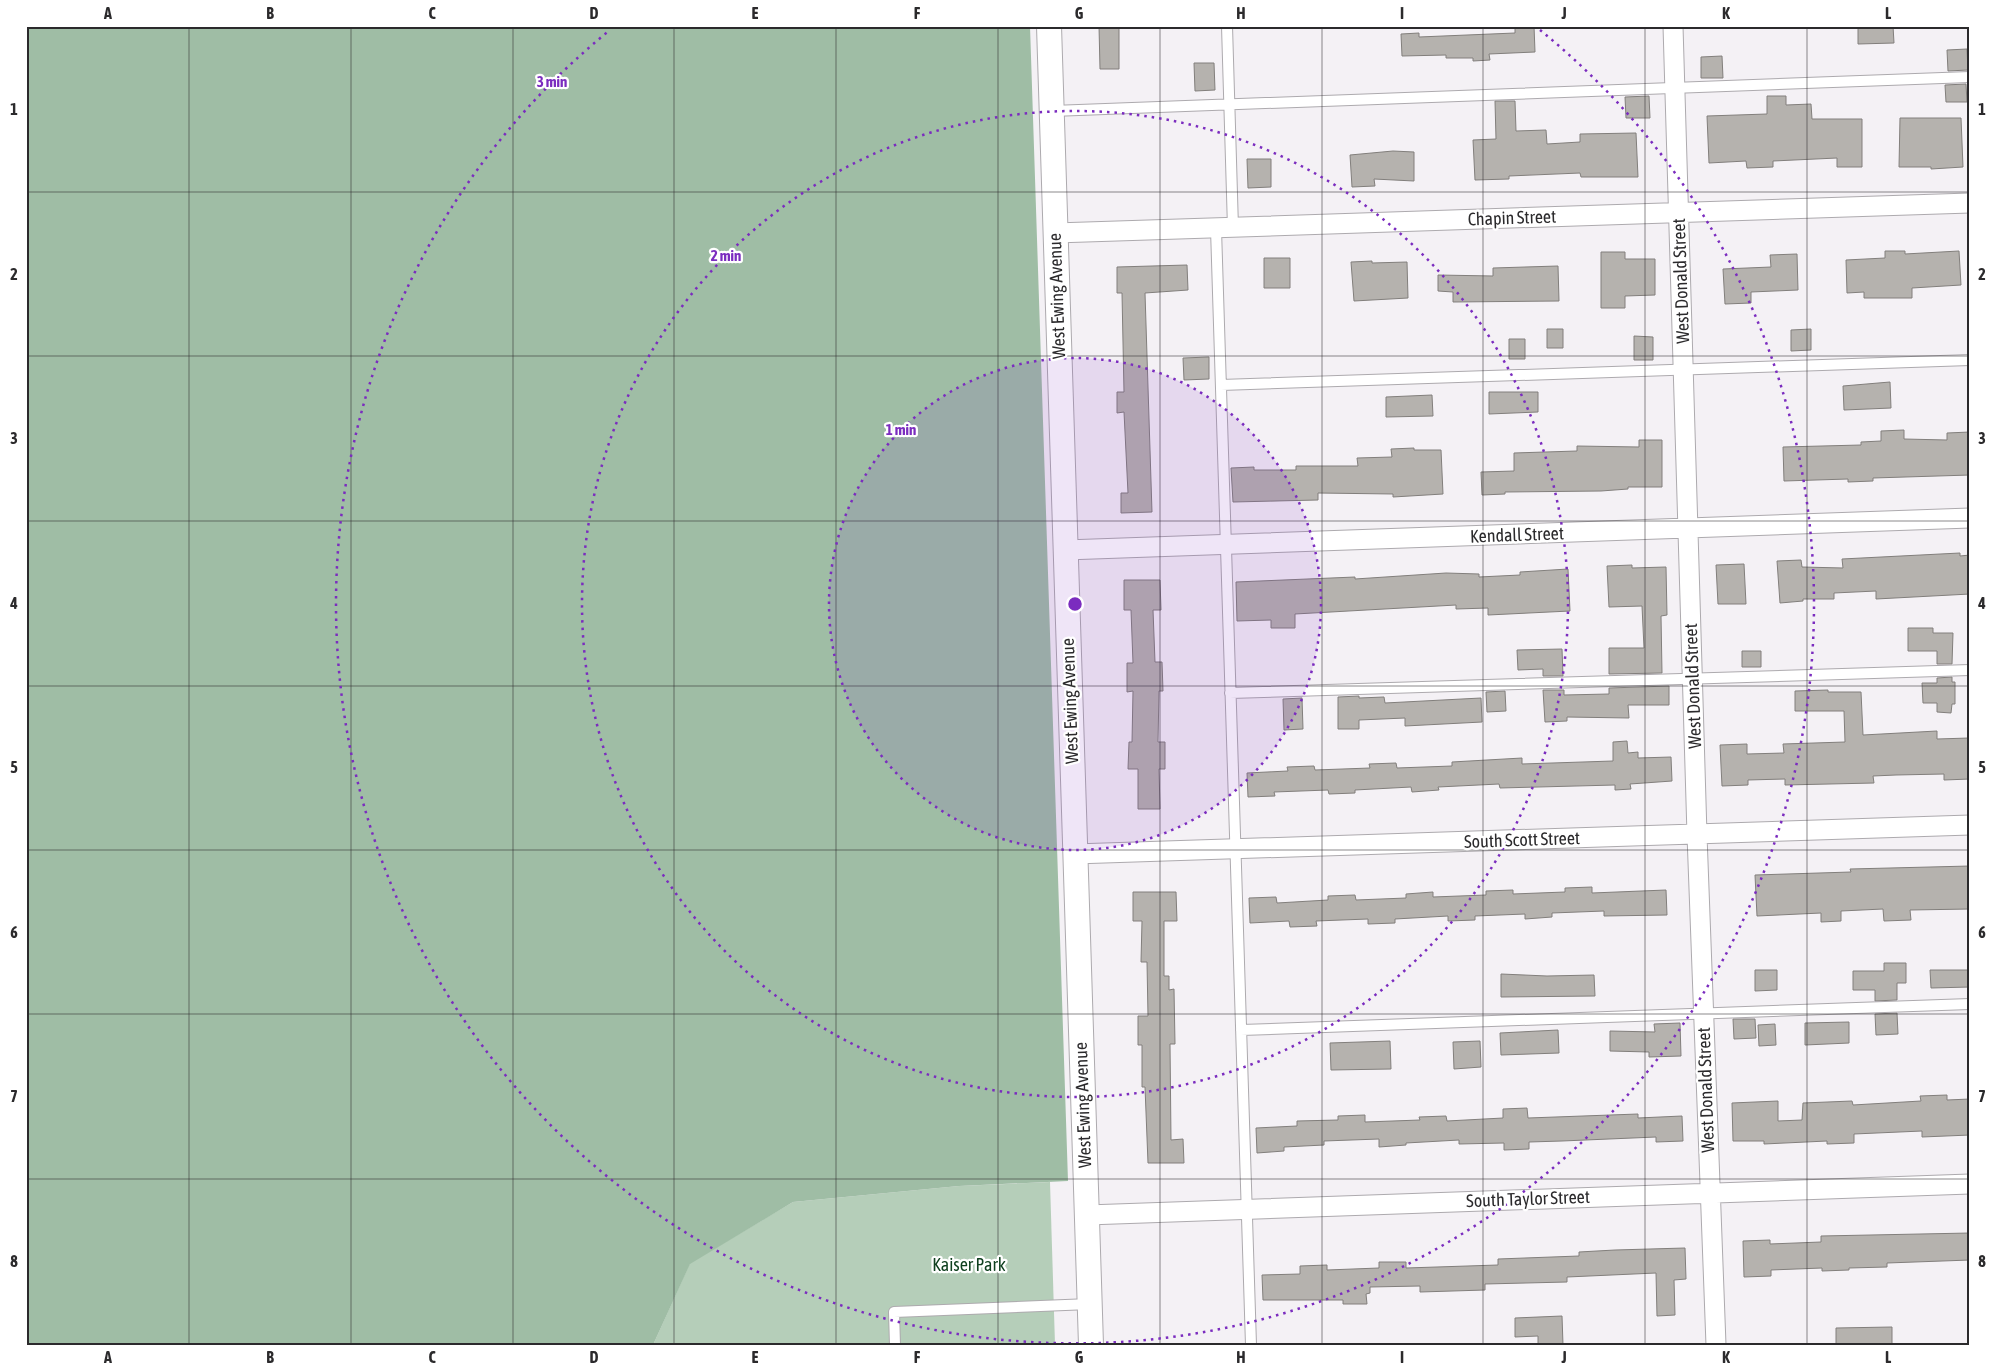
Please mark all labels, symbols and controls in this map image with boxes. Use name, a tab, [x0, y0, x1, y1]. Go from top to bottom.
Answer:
text: A	[103, 4, 112, 22]
text: B	[266, 4, 274, 22]
text: C	[428, 4, 436, 22]
text: D	[590, 4, 599, 22]
text: E	[752, 4, 759, 22]
text: F	[914, 4, 921, 22]
text: G	[1075, 4, 1084, 22]
text: H	[1236, 4, 1246, 22]
text: I	[1400, 4, 1404, 22]
text: J	[1560, 4, 1567, 22]
text: K	[1722, 4, 1730, 22]
text: L	[1885, 4, 1892, 22]
text: 3 min	[537, 73, 567, 90]
text: 1	[10, 100, 18, 118]
text: 1	[1978, 100, 1986, 118]
street label: Chapin Street	[1467, 205, 1557, 230]
street label: West Donald Street	[1668, 218, 1693, 344]
street label: West Ewing Avenue	[1044, 233, 1069, 359]
text: 2 min	[711, 247, 741, 264]
text: 2	[10, 265, 18, 283]
text: 2	[1978, 265, 1986, 283]
text: 1 min	[886, 421, 916, 438]
text: 3	[10, 429, 18, 447]
text: 3	[1978, 429, 1986, 447]
street label: Kendall Street	[1470, 522, 1564, 547]
text: 4	[9, 594, 18, 612]
text: 4	[1977, 594, 1986, 612]
centre of rings	[1066, 595, 1084, 613]
street label: West Donald Street	[1680, 623, 1705, 749]
street label: West Ewing Avenue	[1057, 638, 1082, 764]
text: 5	[10, 758, 18, 776]
text: 5	[1978, 758, 1986, 776]
street label: South Scott Street	[1464, 827, 1580, 852]
text: 6	[10, 923, 18, 941]
text: 6	[1978, 923, 1986, 941]
street label: West Donald Street	[1693, 1027, 1718, 1153]
street label: West Ewing Avenue	[1070, 1042, 1095, 1168]
text: 7	[10, 1087, 18, 1105]
text: 7	[1978, 1087, 1986, 1105]
street label: South Taylor Street	[1466, 1186, 1590, 1211]
text: 8	[10, 1252, 18, 1270]
text: 8	[1978, 1252, 1986, 1270]
park label: Kaiser Park	[932, 1254, 1006, 1275]
text: A	[103, 1348, 112, 1366]
text: B	[266, 1348, 274, 1366]
text: C	[428, 1348, 436, 1366]
text: D	[590, 1348, 599, 1366]
text: E	[752, 1348, 759, 1366]
text: F	[914, 1348, 921, 1366]
text: G	[1075, 1348, 1084, 1366]
text: H	[1236, 1348, 1246, 1366]
text: I	[1400, 1348, 1404, 1366]
text: J	[1560, 1348, 1567, 1366]
text: K	[1722, 1348, 1730, 1366]
text: L	[1885, 1348, 1892, 1366]

